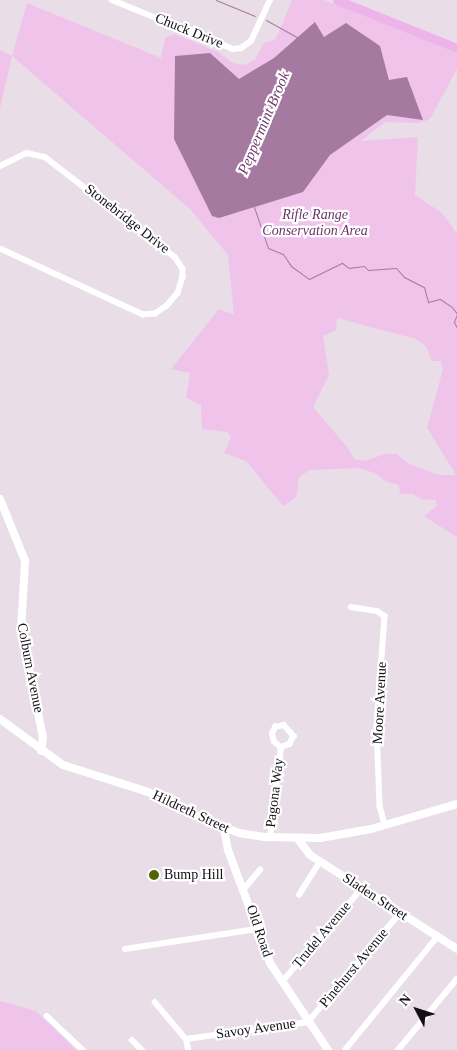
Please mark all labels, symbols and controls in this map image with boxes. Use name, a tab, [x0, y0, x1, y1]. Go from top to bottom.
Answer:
street label: Chuck Drive	[153, 10, 225, 52]
water label: Peppermint Brook	[234, 69, 294, 177]
street label: Stonebridge Drive	[81, 181, 173, 257]
park label: Rifle Range Conservation Area	[262, 207, 368, 240]
street label: Colburn Avenue	[13, 621, 47, 715]
street label: Moore Avenue	[369, 661, 391, 745]
street label: Pagona Way	[262, 757, 288, 829]
street label: Hildreth Street	[150, 787, 232, 837]
place label: Bump Hill	[164, 867, 224, 883]
marker: Bump Hill	[148, 869, 160, 881]
street label: Sladen Street	[339, 870, 411, 924]
street label: Trudel Avenue	[289, 898, 355, 972]
street label: Old Road	[242, 903, 276, 959]
street label: Pinehurst Avenue	[316, 925, 392, 1011]
north arrow	[392, 985, 442, 1035]
text: N	[396, 991, 414, 1009]
street label: Savoy Avenue	[215, 1015, 297, 1043]

